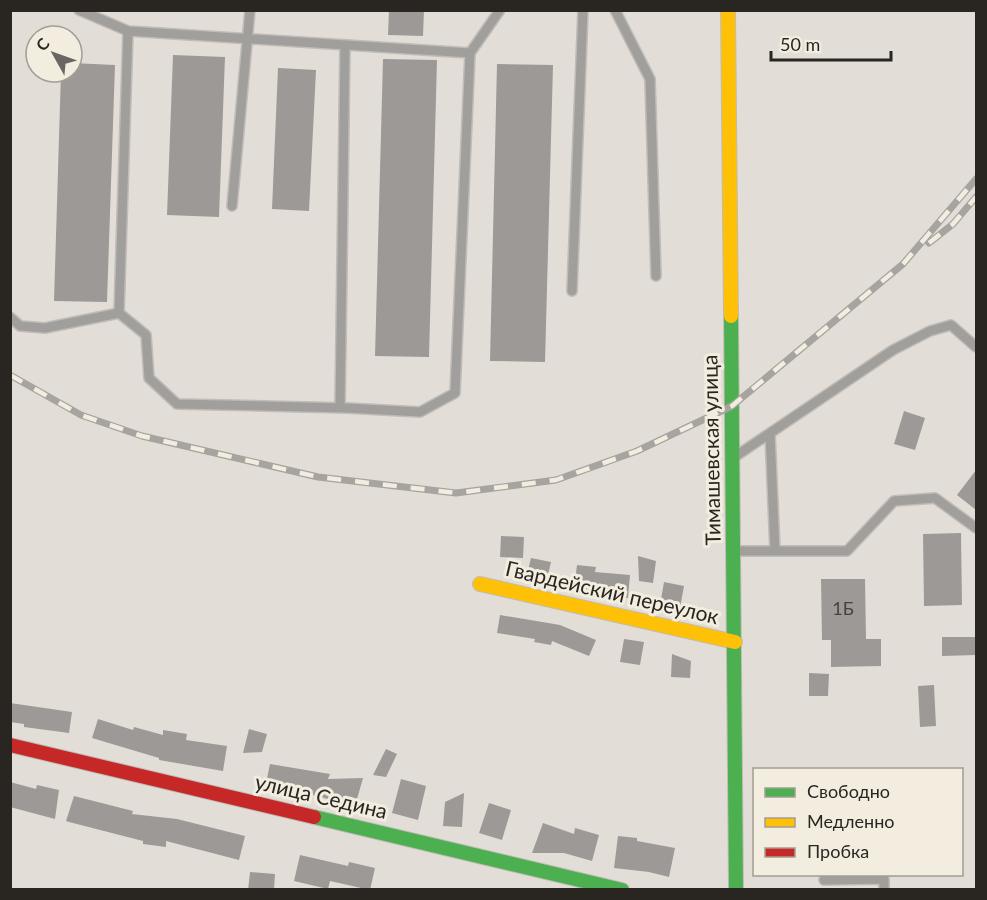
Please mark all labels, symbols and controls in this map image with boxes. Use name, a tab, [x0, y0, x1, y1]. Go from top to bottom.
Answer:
north arrow	[24, 24, 84, 84]
scale bar	[771, 24, 891, 62]
text: 50 m	[780, 33, 820, 55]
text: С	[31, 34, 53, 54]
street label: Тимашевская улица	[696, 355, 725, 546]
street label: Гвардейский переулок	[503, 555, 721, 628]
house number: 1Б	[832, 597, 854, 619]
street label: улица Седина	[253, 768, 390, 823]
legend	[753, 768, 963, 876]
text: Свободно	[807, 780, 890, 802]
text: Медленно	[807, 810, 895, 832]
text: Пробка	[807, 840, 869, 862]

